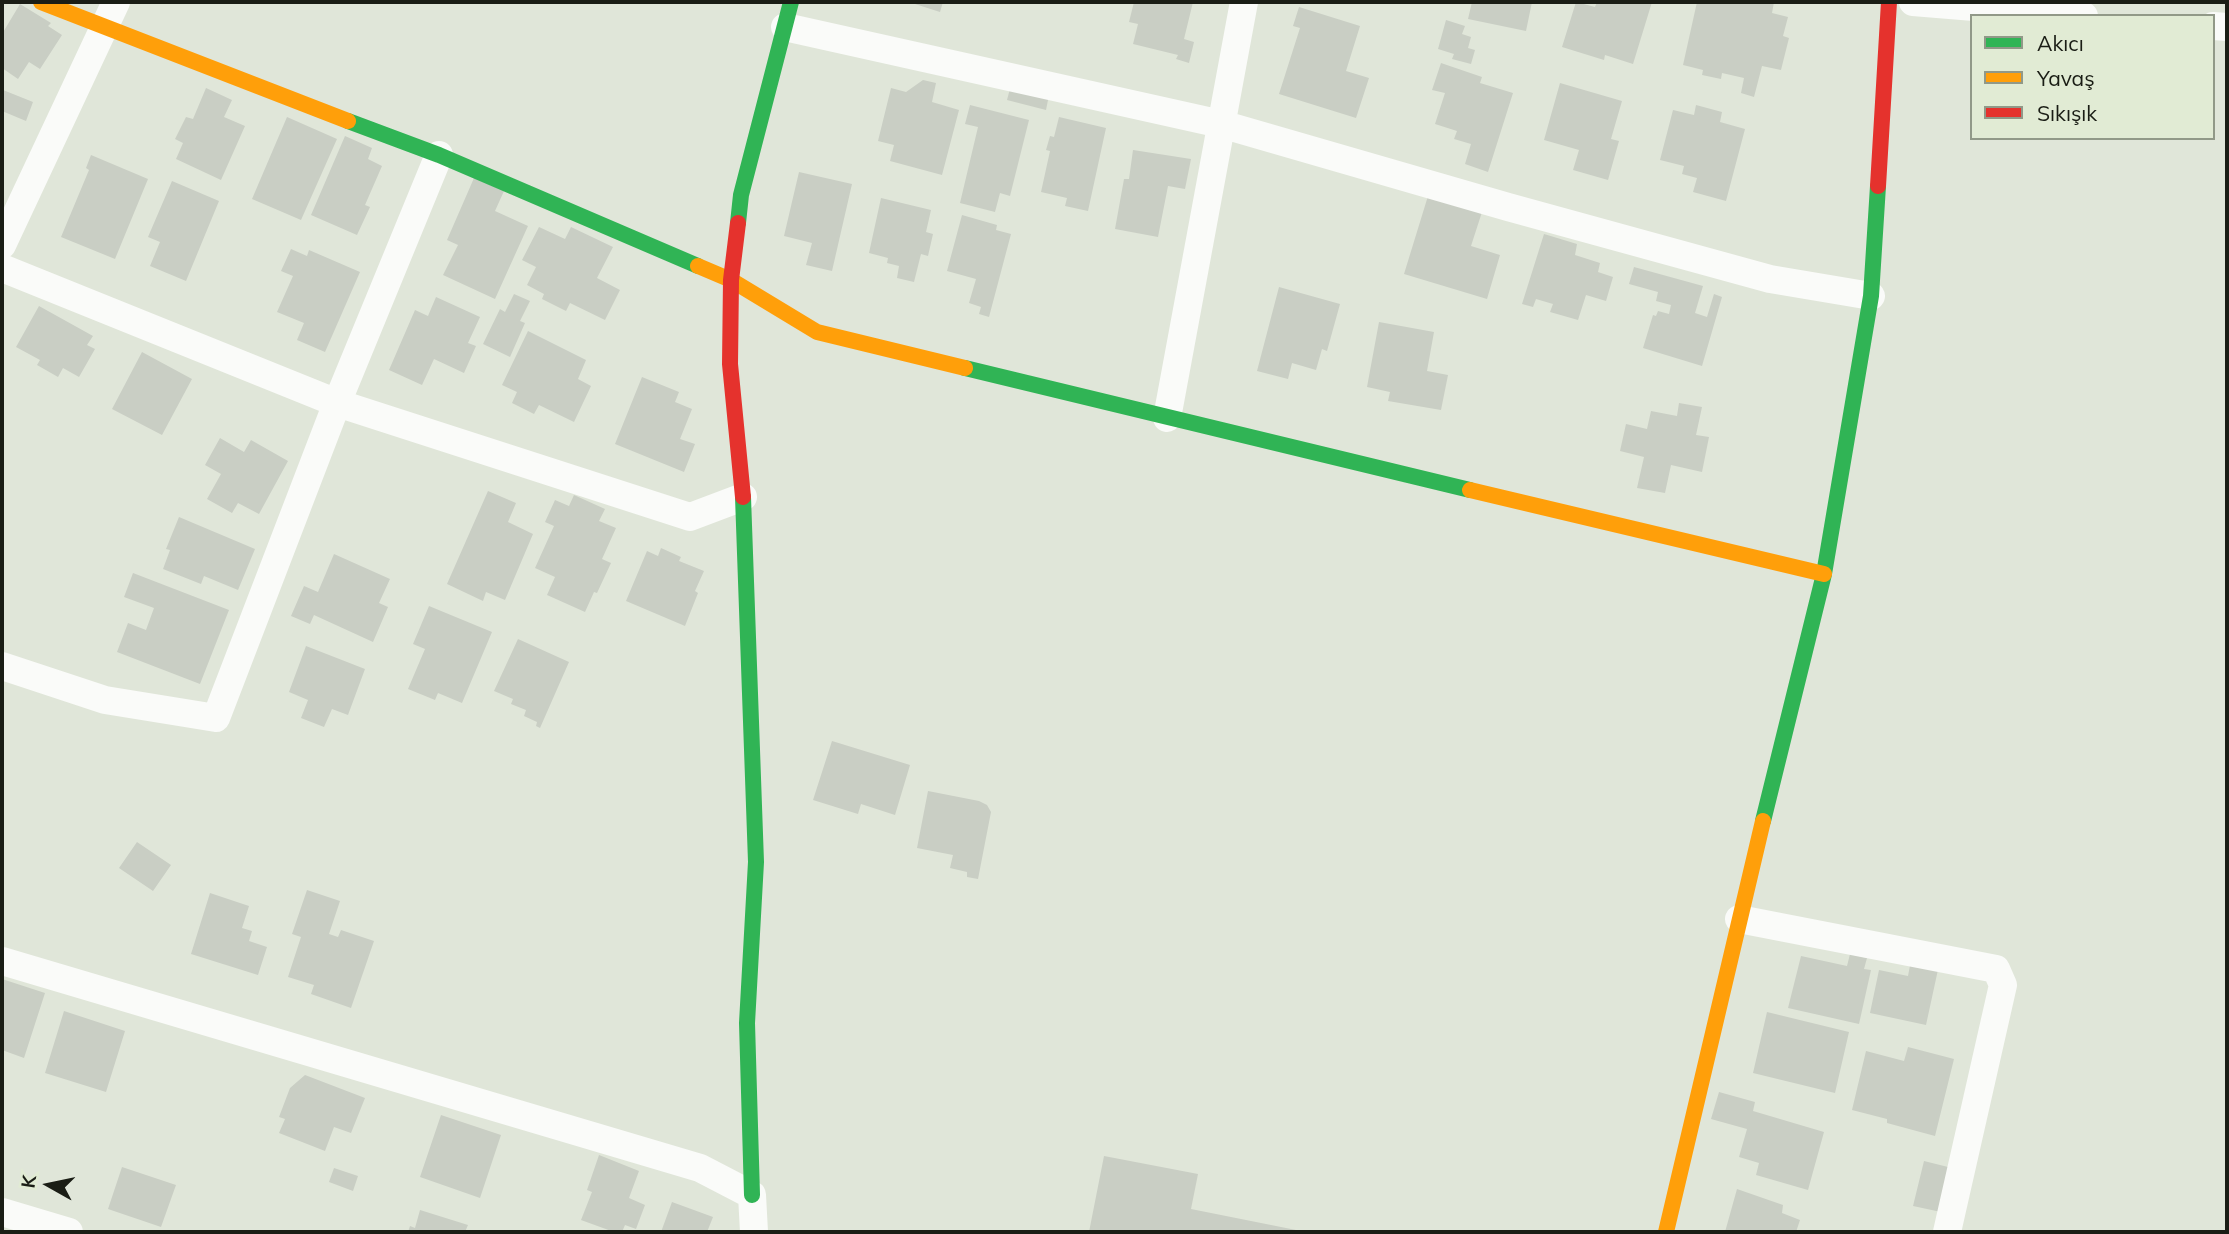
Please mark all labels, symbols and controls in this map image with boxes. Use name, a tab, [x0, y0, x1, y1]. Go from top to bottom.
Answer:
legend	[1970, 14, 2215, 140]
text: Akıcı	[2037, 30, 2084, 56]
text: Yavaş	[2037, 65, 2095, 91]
text: Sıkışık	[2037, 100, 2097, 126]
north arrow	[14, 1150, 84, 1220]
text: K	[15, 1174, 41, 1190]

